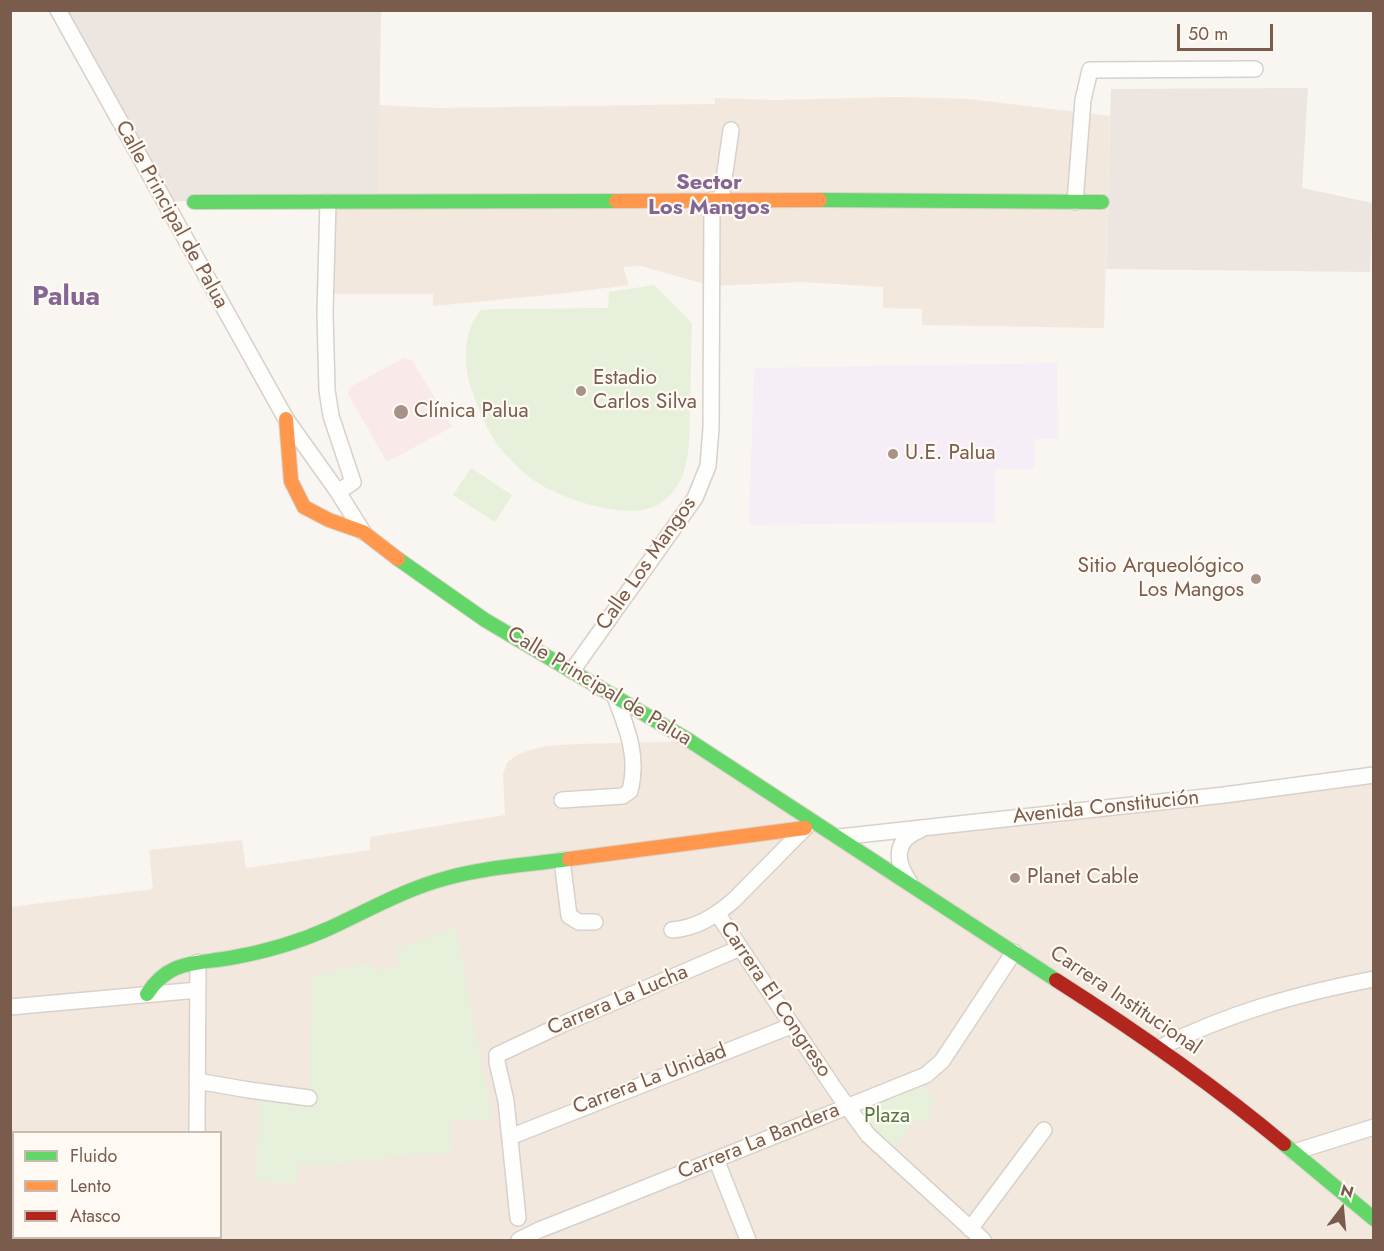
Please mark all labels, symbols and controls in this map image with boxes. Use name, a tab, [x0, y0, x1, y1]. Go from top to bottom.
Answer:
scale bar	[1180, 12, 1276, 50]
text: 50 m	[1188, 21, 1228, 47]
street label: Calle Principal de Palua	[109, 117, 233, 313]
district label: Sector Los Mangos	[648, 171, 770, 222]
district label: Palua	[32, 282, 100, 314]
place label: Estadio Carlos Silva	[593, 366, 697, 416]
marker: Estadio Carlos Silva	[574, 384, 588, 398]
place label: Clínica Palua	[414, 399, 529, 425]
marker: Clínica Palua	[392, 403, 410, 421]
place label: U.E. Palua	[905, 441, 996, 467]
marker: U.E. Palua	[886, 447, 900, 461]
street label: Calle Los Mangos	[592, 492, 702, 636]
place label: Sitio Arqueológico Los Mangos	[1078, 554, 1244, 604]
marker: Sitio Arqueológico Los Mangos	[1249, 572, 1263, 586]
street label: Calle Principal de Palua	[502, 622, 696, 752]
street label: Avenida Constitución	[1012, 786, 1200, 830]
place label: Planet Cable	[1027, 865, 1139, 891]
marker: Planet Cable	[1008, 871, 1022, 885]
street label: Carrera El Congreso	[714, 917, 836, 1083]
street label: Carrera Institucional	[1045, 941, 1205, 1061]
street label: Carrera La Lucha	[544, 960, 692, 1042]
street label: Carrera La Unidad	[570, 1039, 730, 1121]
street label: Carrera La Bandera	[675, 1098, 843, 1186]
park label: Plaza	[864, 1104, 910, 1130]
legend	[12, 1131, 222, 1239]
text: Fluido	[70, 1143, 117, 1169]
text: Lento	[70, 1173, 111, 1199]
text: N	[1338, 1178, 1356, 1204]
north arrow	[1312, 1179, 1372, 1239]
text: Atasco	[70, 1203, 121, 1229]

